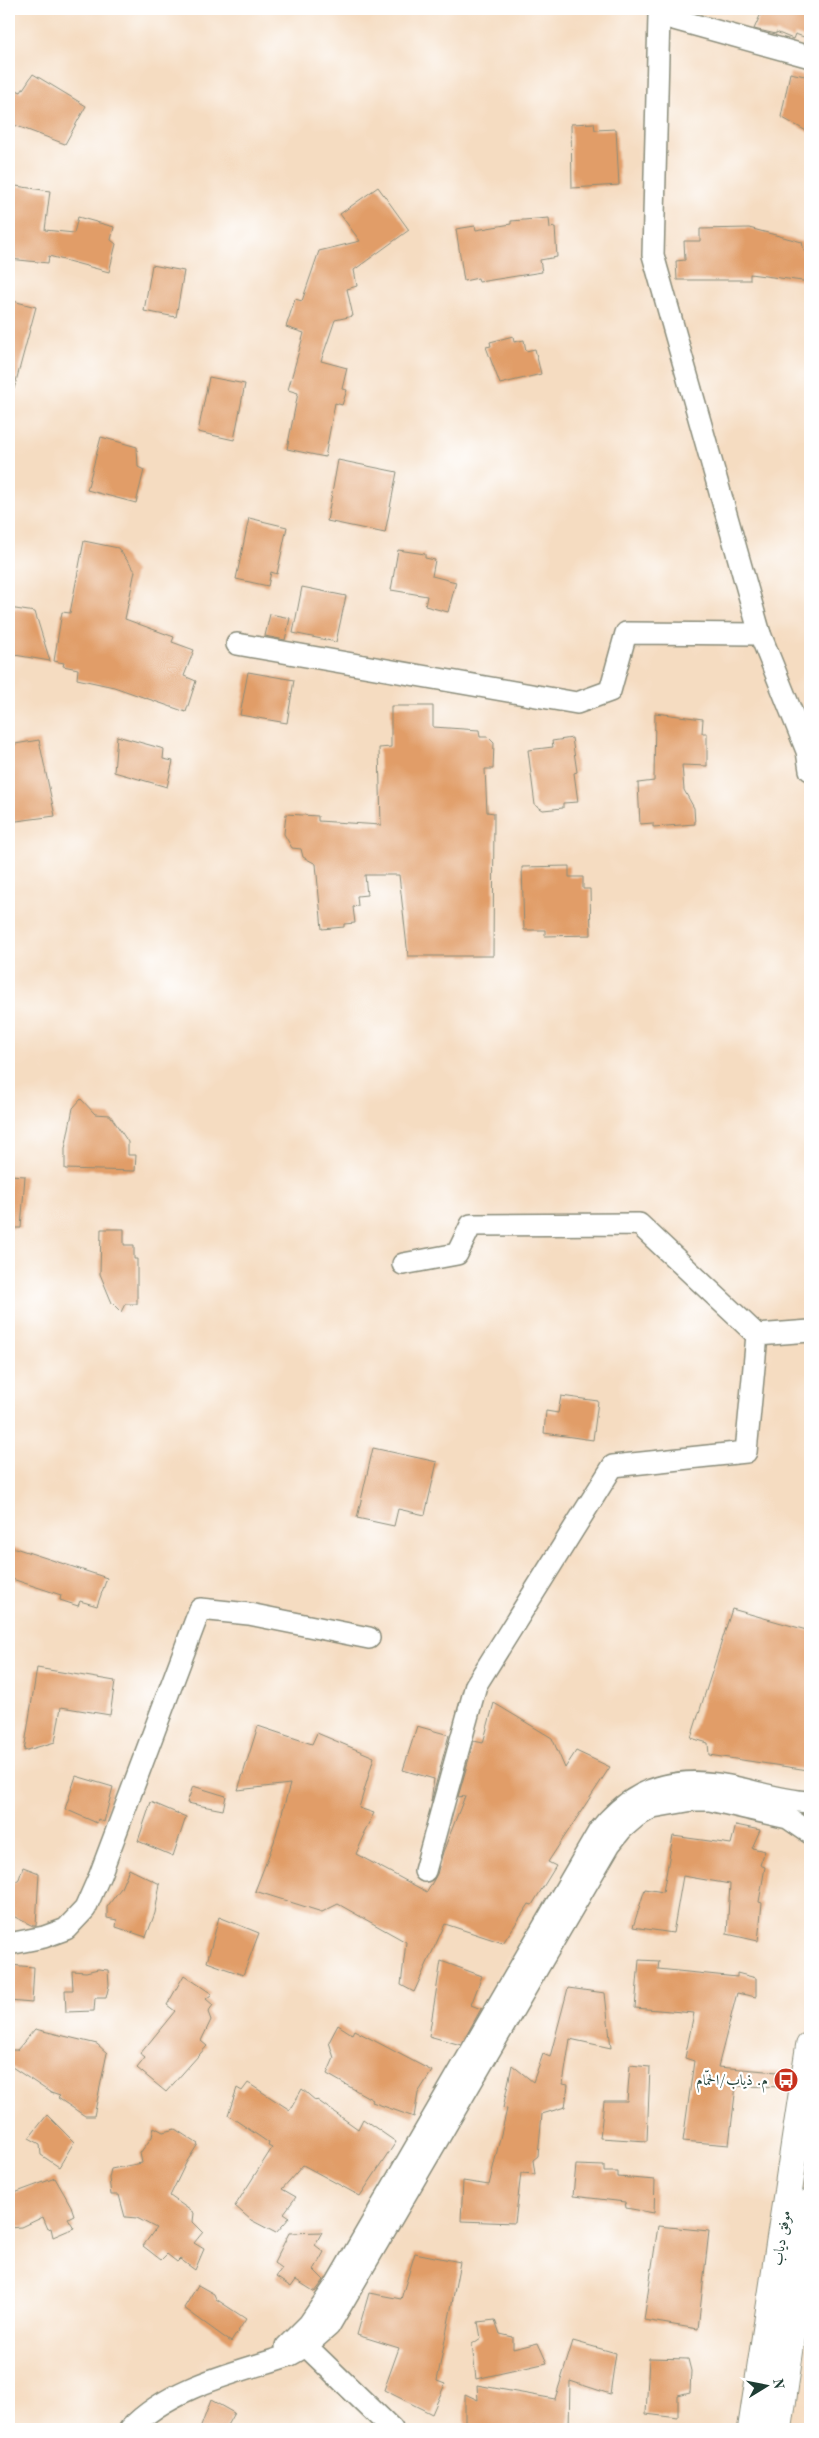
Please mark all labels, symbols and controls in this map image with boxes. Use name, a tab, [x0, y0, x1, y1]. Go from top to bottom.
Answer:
bus stop icon: م. ذياب/الحمّام	[773, 2067, 799, 2093]
place label: م. ذياب/الحمّام	[696, 2069, 768, 2093]
street label: موفق دياب	[771, 2210, 794, 2267]
north arrow	[742, 2360, 792, 2410]
text: N	[770, 2377, 786, 2391]

